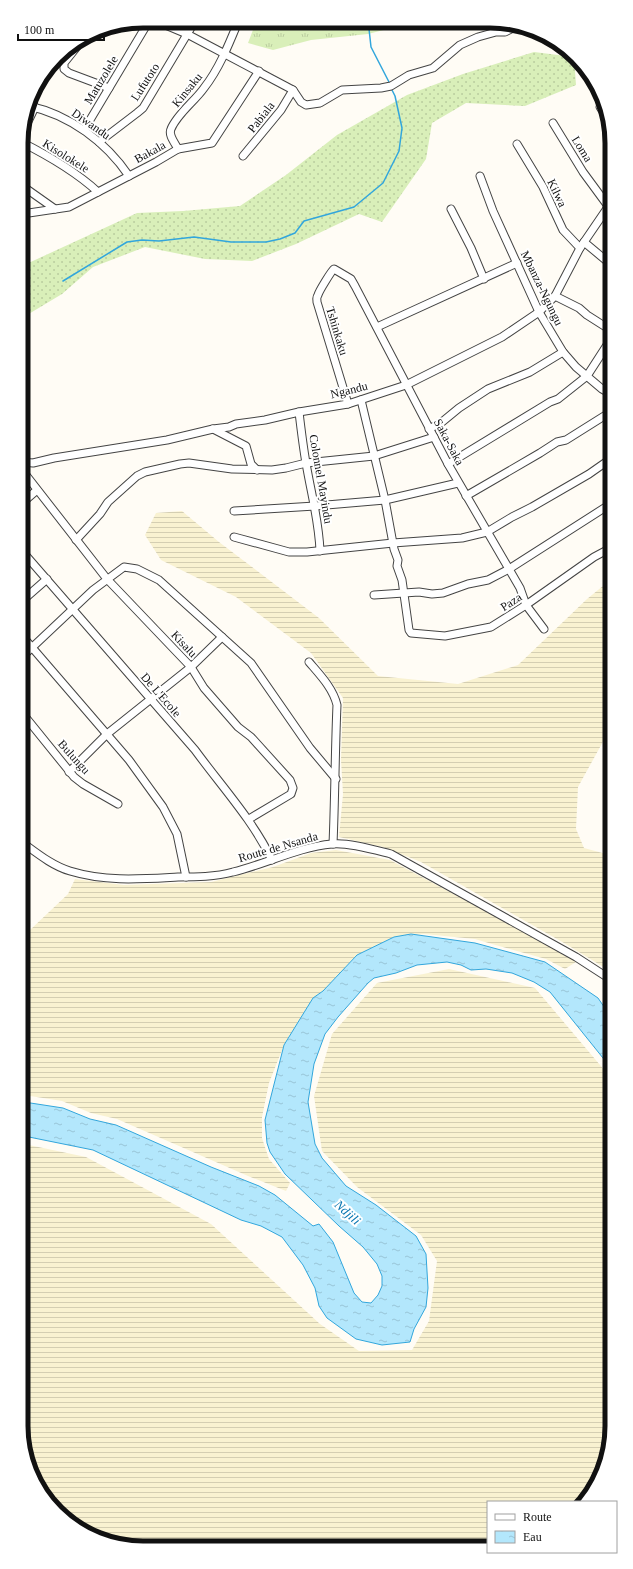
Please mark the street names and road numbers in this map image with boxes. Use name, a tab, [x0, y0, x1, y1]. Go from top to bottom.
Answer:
street label: Matuzolele	[81, 53, 121, 107]
street label: Lufutoto	[128, 61, 162, 103]
street label: Kinsaku	[169, 70, 205, 110]
street label: Pabiala	[245, 98, 278, 135]
street label: Diwandu	[69, 106, 113, 142]
street label: Loma	[569, 133, 596, 165]
street label: Kisolokele	[40, 136, 92, 176]
street label: Bakala	[132, 137, 169, 166]
street label: Kilwa	[544, 177, 570, 210]
street label: Mbanza-Ngungu	[518, 248, 566, 328]
street label: Tshinkaku	[323, 305, 351, 357]
street label: Ngandu	[329, 379, 369, 401]
street label: Saka-Saka	[431, 416, 467, 468]
street label: Colonnel Mayindu	[306, 433, 336, 525]
street label: Paza	[498, 590, 525, 614]
street label: Kisalu	[168, 628, 200, 660]
street label: De L'Ecole	[138, 670, 184, 720]
street label: Bulungu	[55, 737, 93, 777]
street label: Route de Nsanda	[237, 829, 320, 865]

